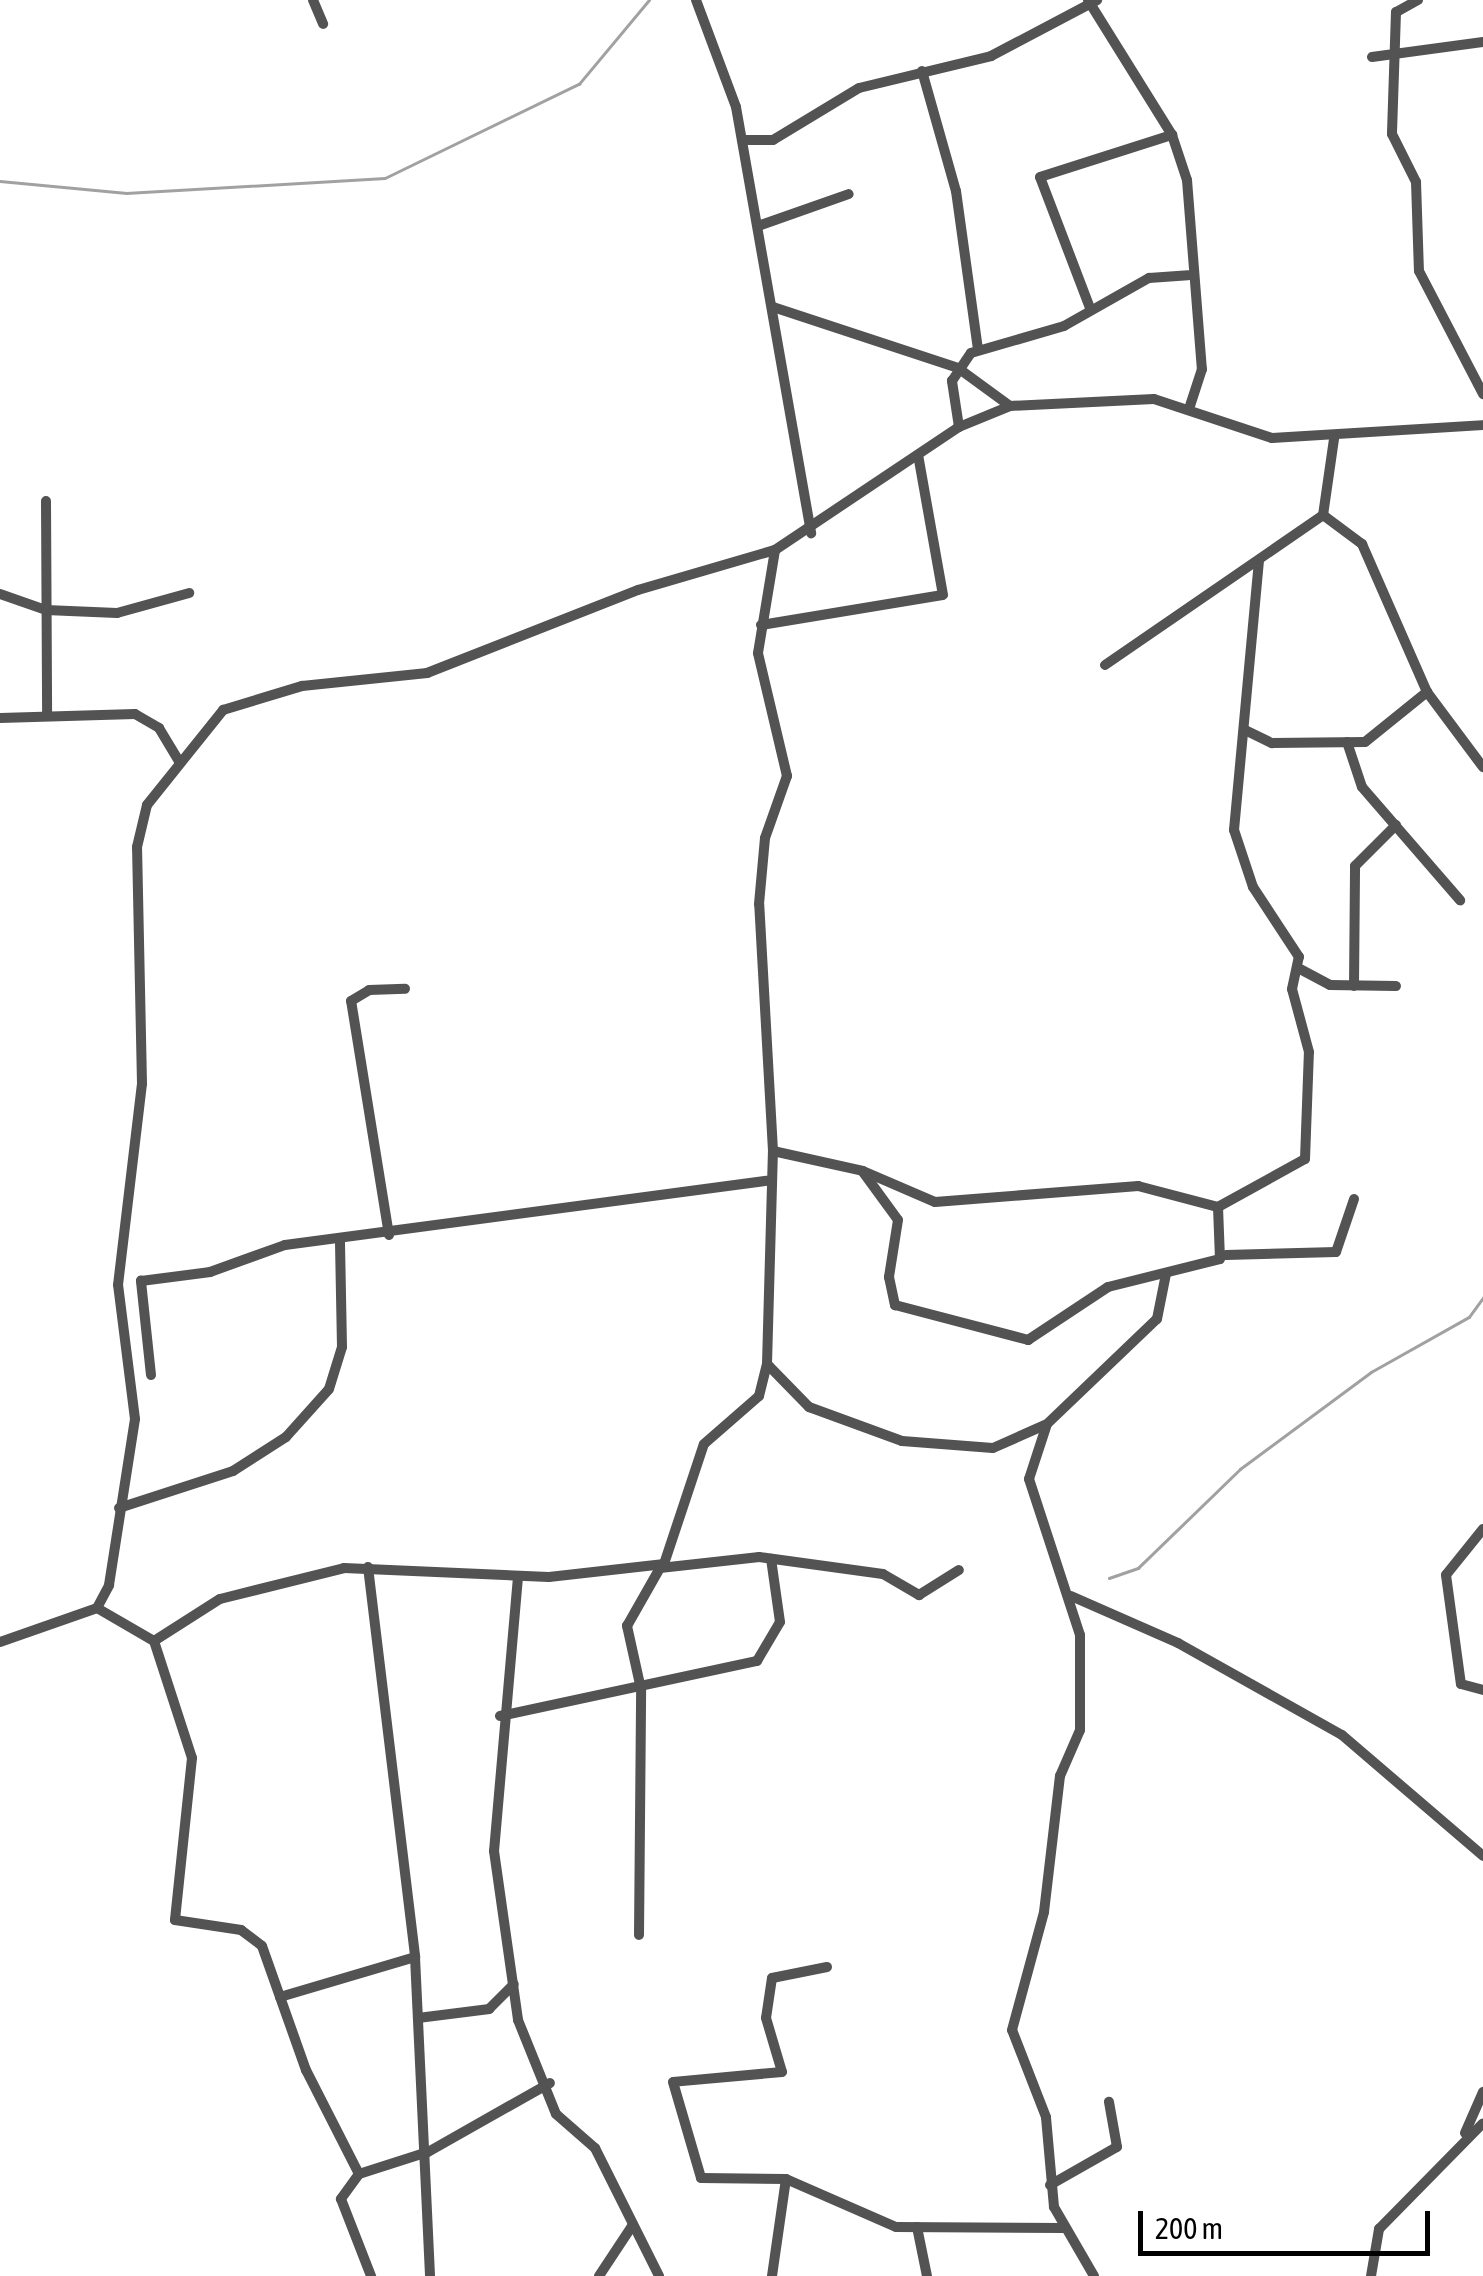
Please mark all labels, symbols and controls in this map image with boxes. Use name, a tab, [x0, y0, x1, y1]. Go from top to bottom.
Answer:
scale bar	[1143, 2191, 1436, 2253]
text: 200 m	[1155, 2211, 1223, 2245]

